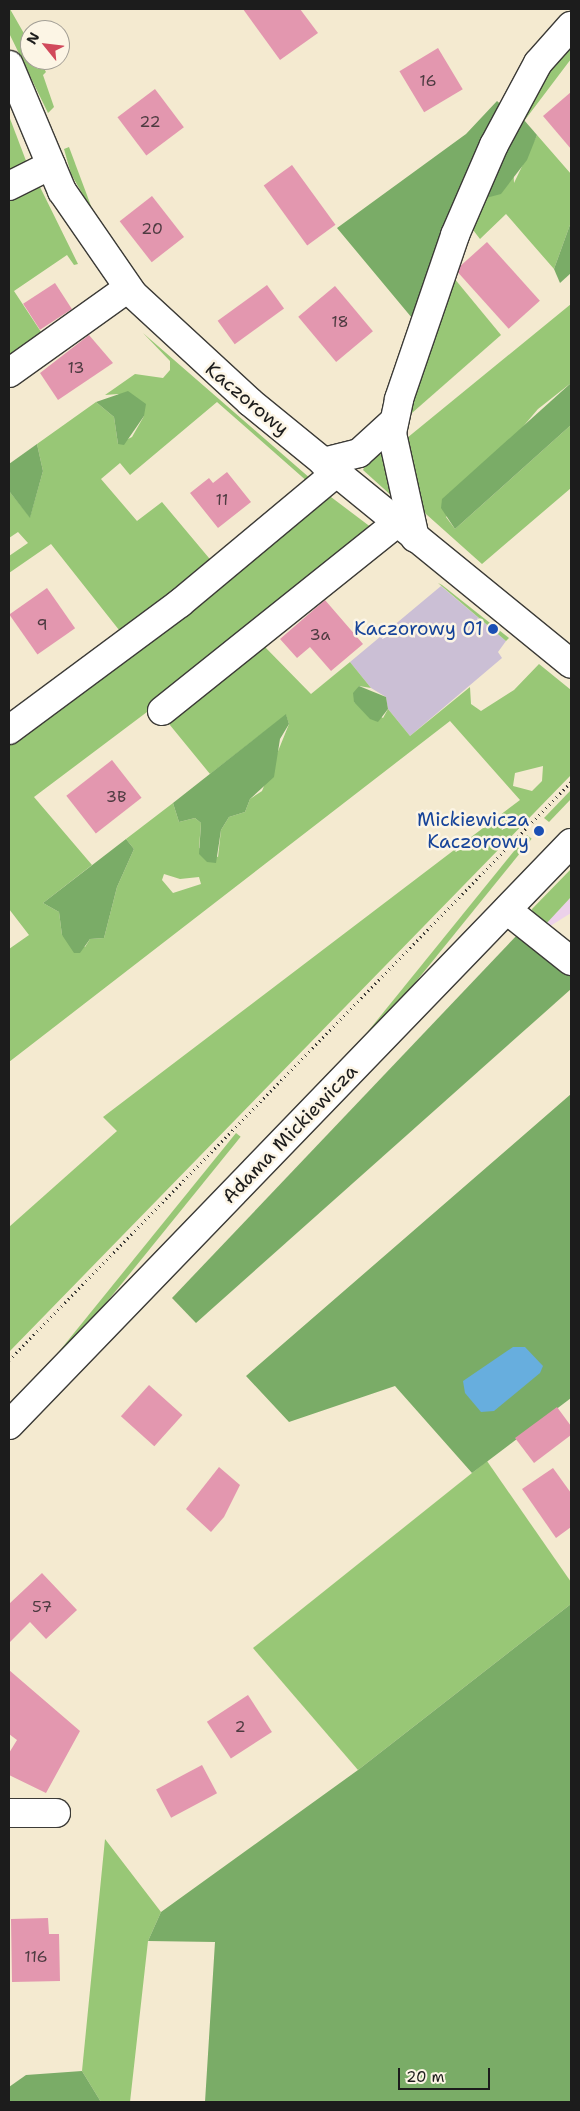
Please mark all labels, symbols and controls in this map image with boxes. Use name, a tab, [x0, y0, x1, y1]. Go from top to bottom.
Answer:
north arrow	[20, 20, 70, 70]
text: N	[22, 29, 43, 47]
house number: 16	[419, 71, 437, 91]
house number: 22	[139, 112, 161, 132]
house number: 20	[141, 219, 163, 239]
house number: 18	[331, 312, 349, 332]
house number: 13	[67, 358, 85, 378]
street label: Kaczorowy	[201, 358, 293, 440]
house number: 11	[216, 490, 228, 510]
house number: 9	[36, 615, 48, 635]
place label: Kaczorowy 01	[354, 618, 483, 640]
marker: Kaczorowy 01	[487, 623, 499, 635]
house number: 3a	[310, 625, 330, 645]
house number: 3B	[106, 787, 126, 807]
place label: Mickiewicza Kaczorowy	[417, 809, 529, 853]
marker: Mickiewicza Kaczorowy	[533, 825, 545, 837]
street label: Adama Mickiewicza	[218, 1060, 362, 1208]
house number: 57	[32, 1597, 52, 1617]
house number: 2	[234, 1717, 246, 1737]
house number: 116	[24, 1947, 48, 1967]
scale bar	[400, 2058, 492, 2090]
text: 20 m	[406, 2067, 445, 2087]

